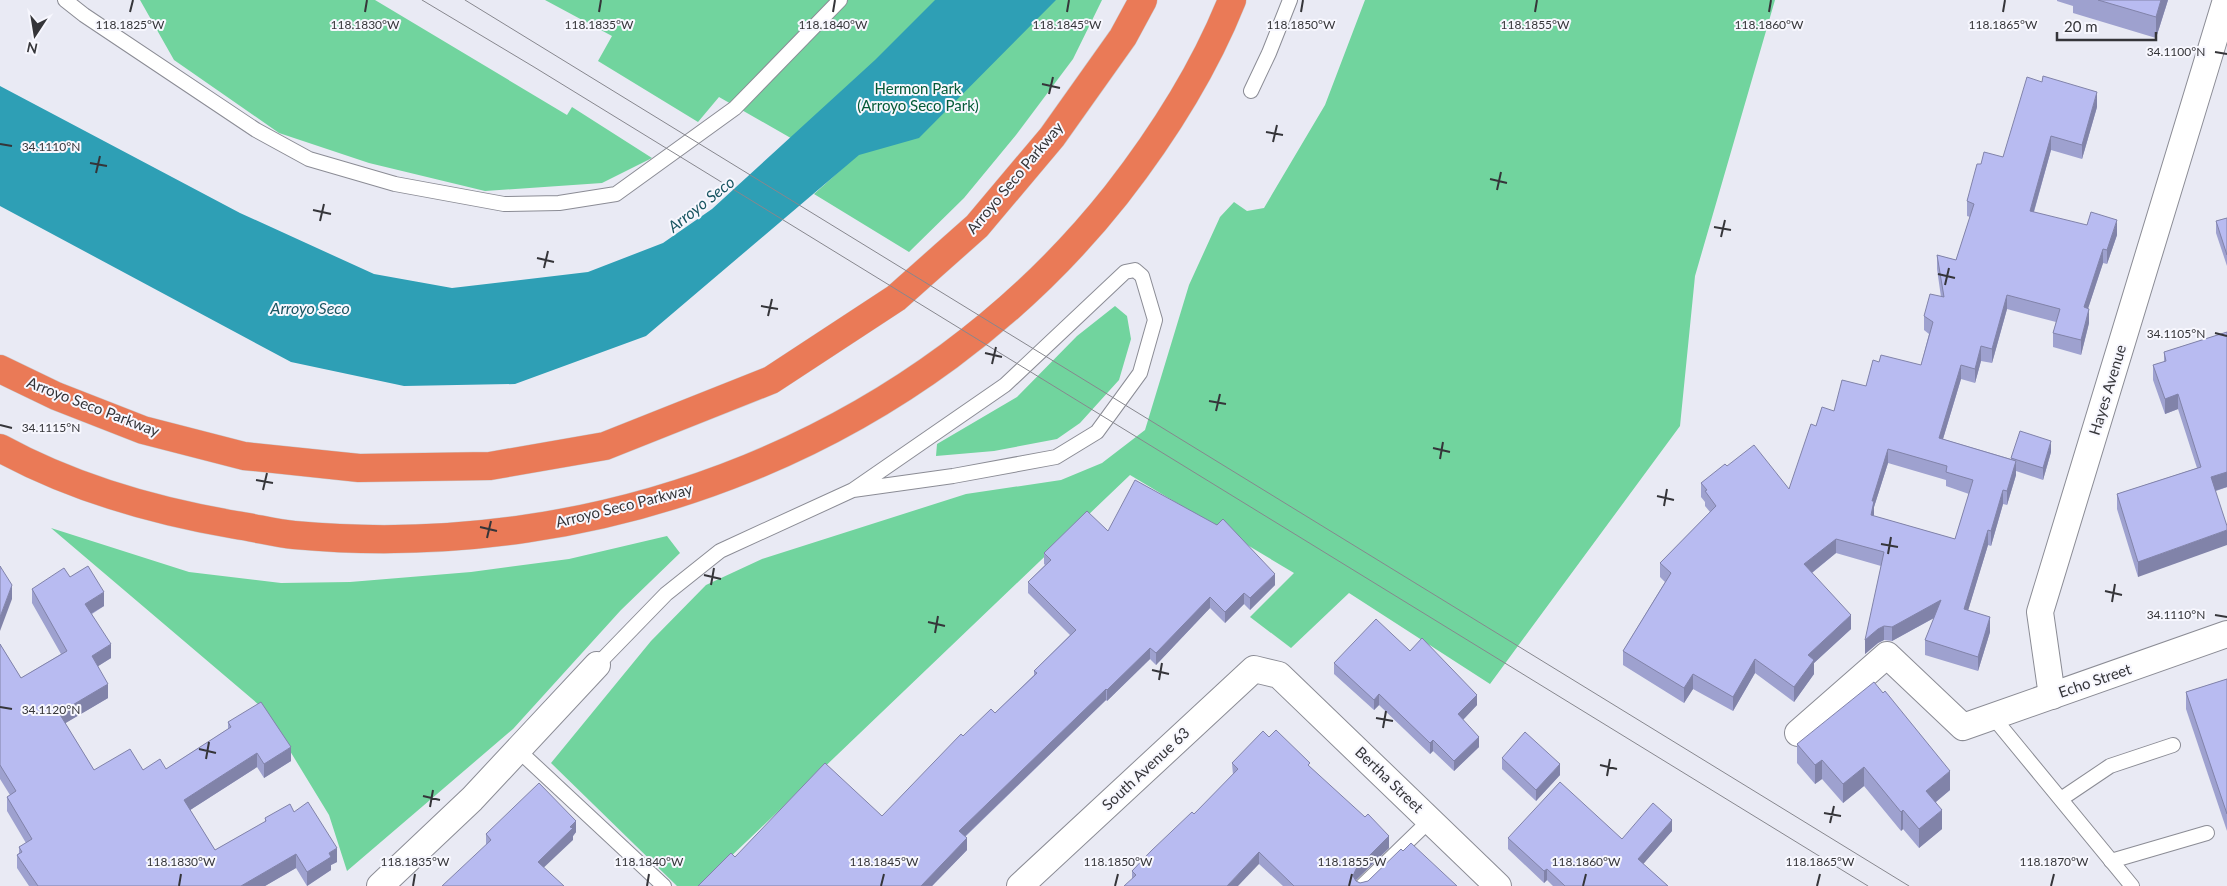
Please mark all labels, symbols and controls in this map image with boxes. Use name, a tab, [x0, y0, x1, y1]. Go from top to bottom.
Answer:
north arrow	[10, 10, 60, 60]
scale bar	[2057, 10, 2156, 42]
text: 118.1825°W	[96, 17, 165, 32]
text: 118.1830°W	[331, 17, 400, 32]
text: 118.1835°W	[565, 17, 634, 32]
text: 118.1840°W	[799, 17, 868, 32]
text: 118.1845°W	[1033, 17, 1102, 32]
text: 118.1850°W	[1267, 17, 1336, 32]
text: 118.1855°W	[1501, 17, 1570, 32]
text: 118.1860°W	[1735, 17, 1804, 32]
text: 118.1865°W	[1969, 17, 2038, 32]
text: 20 m	[2064, 17, 2098, 35]
text: N	[25, 39, 39, 58]
text: 34.1100°N	[2147, 44, 2205, 59]
park label: Hermon Park (Arroyo Seco Park)	[857, 79, 979, 114]
street label: Arroyo Seco Parkway	[962, 118, 1066, 237]
text: 34.1110°N	[22, 139, 80, 154]
water label: Arroyo Seco	[663, 172, 738, 236]
water label: Arroyo Seco	[269, 298, 350, 317]
text: 34.1105°N	[2147, 326, 2205, 341]
street label: Hayes Avenue	[2085, 342, 2129, 437]
street label: Arroyo Seco Parkway	[25, 373, 162, 440]
text: 34.1115°N	[22, 420, 80, 435]
street label: Arroyo Seco Parkway	[554, 479, 694, 531]
text: 34.1110°N	[2147, 607, 2205, 622]
street label: Echo Street	[2056, 659, 2134, 701]
text: 34.1120°N	[22, 702, 80, 717]
street label: South Avenue 63	[1098, 723, 1193, 813]
street label: Bertha Street	[1352, 742, 1428, 817]
text: 118.1830°W	[147, 854, 216, 869]
text: 118.1835°W	[381, 854, 450, 869]
text: 118.1840°W	[615, 854, 684, 869]
text: 118.1845°W	[850, 854, 919, 869]
text: 118.1850°W	[1084, 854, 1153, 869]
text: 118.1855°W	[1318, 854, 1387, 869]
text: 118.1860°W	[1552, 854, 1621, 869]
text: 118.1865°W	[1786, 854, 1855, 869]
text: 118.1870°W	[2020, 854, 2089, 869]

